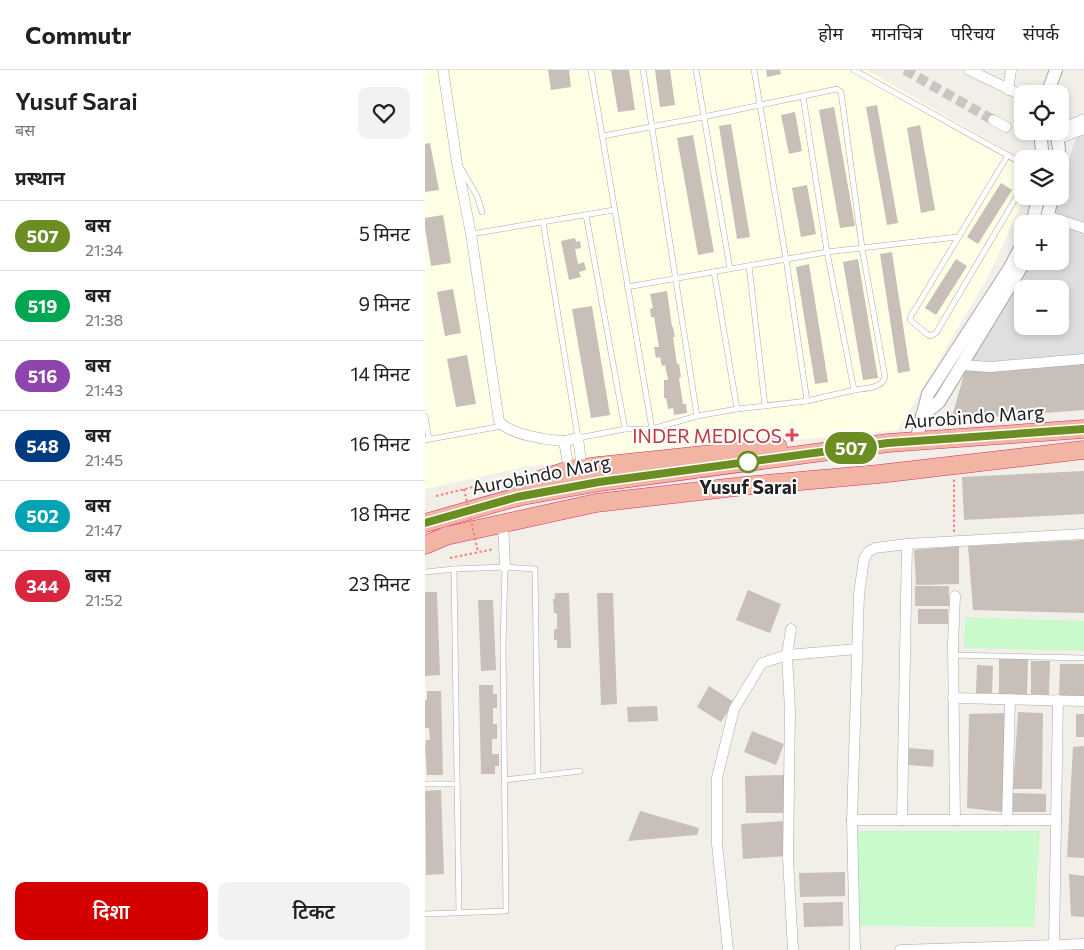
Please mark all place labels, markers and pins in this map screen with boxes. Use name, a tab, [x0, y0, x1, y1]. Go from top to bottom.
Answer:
place label: INDER MEDICOS	[632, 424, 782, 447]
marker: INDER MEDICOS	[786, 429, 798, 441]
marker: Yusuf Sarai	[737, 451, 759, 473]
place label: Yusuf Sarai	[699, 475, 797, 498]

